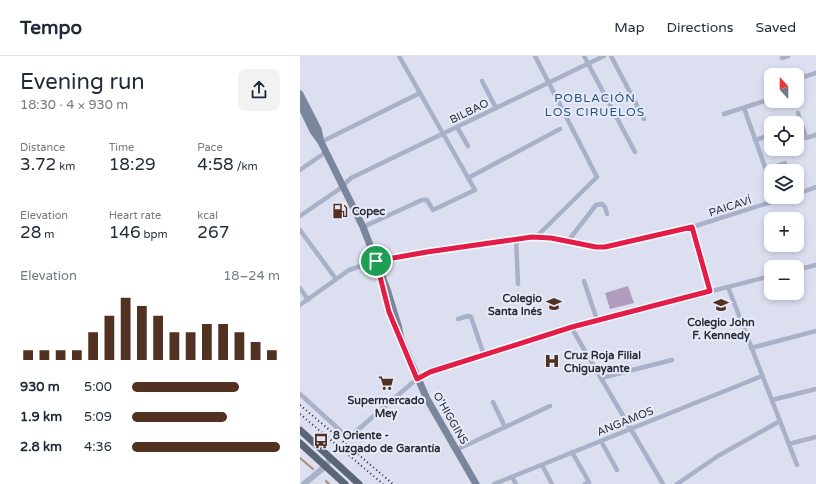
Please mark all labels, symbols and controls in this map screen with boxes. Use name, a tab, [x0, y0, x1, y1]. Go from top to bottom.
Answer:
text: Tempo	[20, 17, 82, 39]
text: Map	[614, 19, 645, 36]
text: Directions	[667, 19, 734, 36]
text: Saved	[756, 19, 796, 36]
north arrow	[764, 68, 804, 108]
map controls	[764, 68, 804, 300]
text: Evening run	[20, 69, 145, 95]
button: share	[238, 69, 280, 111]
district label: POBLACIÓN LOS CIRUELOS	[545, 91, 645, 119]
street label: BILBAO	[448, 96, 491, 126]
text: 18:30 · 4 × 930 m	[20, 97, 128, 113]
button: locate	[764, 116, 804, 156]
text: Distance	[20, 141, 65, 154]
text: Time	[109, 141, 134, 154]
text: Pace	[197, 141, 223, 154]
text: 3.72	[20, 154, 56, 175]
text: 18:29	[109, 154, 156, 175]
text: 4:58	[197, 154, 234, 175]
text: km	[56, 160, 75, 173]
text: /km	[234, 160, 258, 173]
button: layers	[764, 164, 804, 204]
street label: PAICAVÍ	[707, 192, 753, 220]
fuel station icon: Copec	[331, 202, 349, 220]
place label: Copec	[352, 205, 385, 219]
text: Elevation	[20, 209, 68, 222]
text: Heart rate	[109, 209, 161, 222]
text: kcal	[197, 209, 218, 222]
button: +	[764, 212, 804, 252]
text: 28	[20, 222, 41, 243]
text: 146	[109, 222, 141, 243]
text: 267	[197, 222, 229, 243]
text: m	[41, 228, 54, 241]
text: bpm	[141, 228, 168, 241]
pin	[359, 244, 393, 278]
icon: arrive	[365, 250, 387, 272]
button: −	[764, 260, 804, 300]
text: Elevation	[20, 268, 77, 284]
text: 18–24 m	[223, 268, 280, 284]
place label: Colegio Santa Inés	[488, 292, 543, 318]
school or university icon: Colegio Santa Inés	[545, 295, 563, 313]
school or university icon: Colegio John F. Kennedy	[712, 296, 730, 314]
place label: Colegio John F. Kennedy	[687, 316, 755, 343]
place label: Cruz Roja Filial Chiguayante	[564, 349, 641, 376]
hospital icon: Cruz Roja Filial Chiguayante	[543, 352, 561, 370]
supermarket icon: Supermercado Mey	[377, 374, 395, 392]
text: 930 m	[20, 379, 60, 395]
text: 5:00	[84, 379, 112, 395]
street label: O'HIGGINS	[430, 390, 471, 447]
place label: Supermercado Mey	[348, 394, 425, 421]
street label: ANGAMOS	[595, 404, 656, 439]
text: 1.9 km	[20, 409, 62, 425]
text: 5:09	[84, 409, 112, 425]
place label: 8 Oriente - Juzgado de Garantía	[332, 429, 441, 456]
bus stop icon: 8 Oriente - Juzgado de Garantía	[312, 432, 330, 450]
text: 2.8 km	[20, 439, 62, 455]
text: 4:36	[84, 439, 112, 455]

